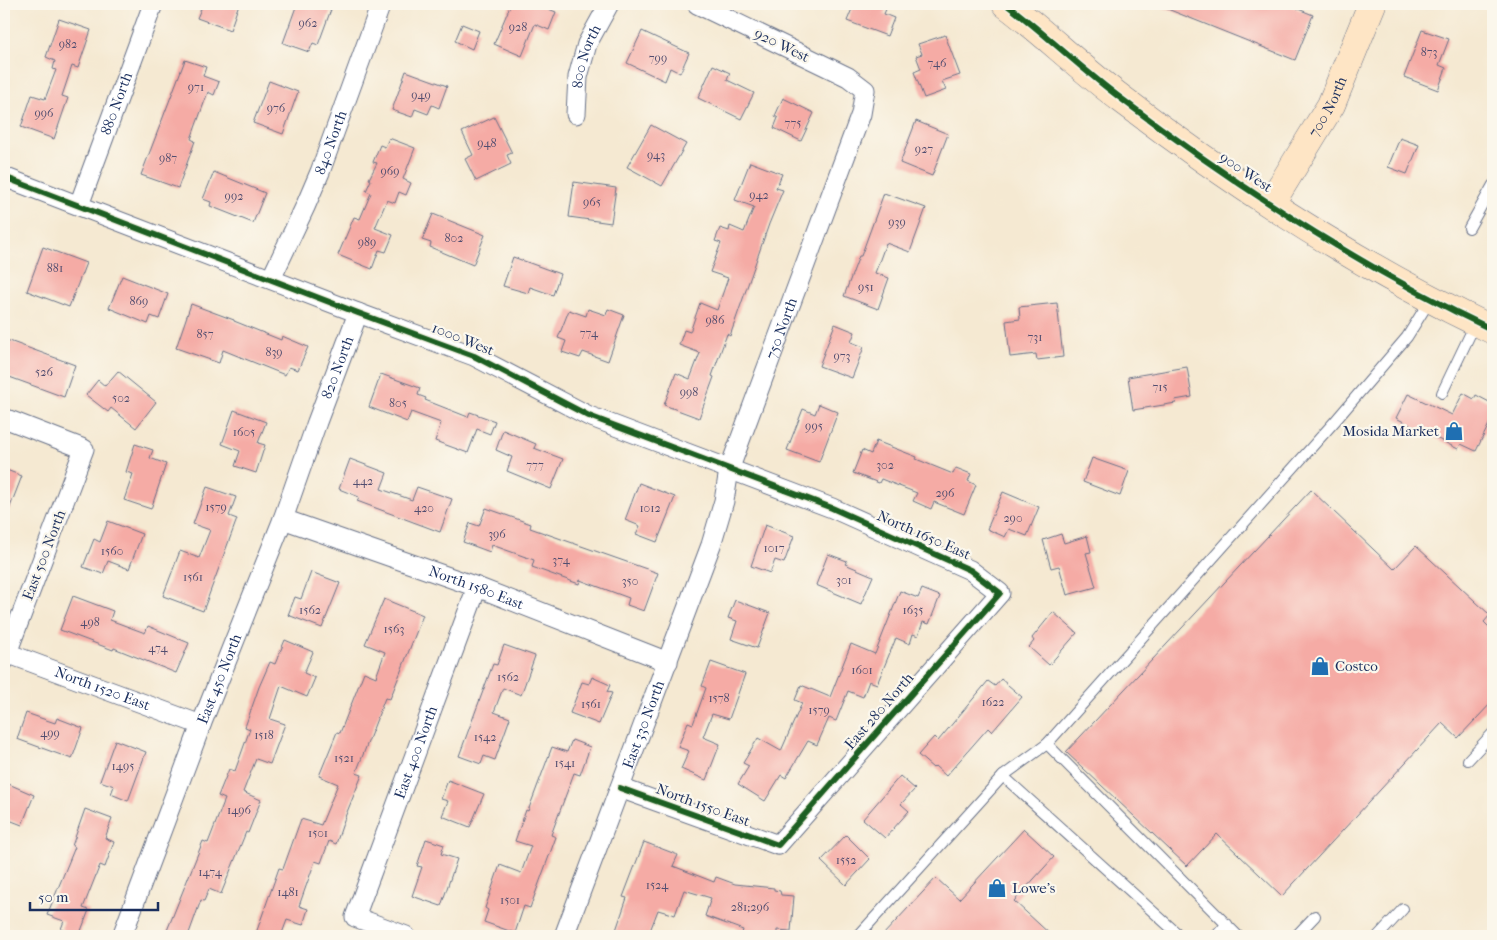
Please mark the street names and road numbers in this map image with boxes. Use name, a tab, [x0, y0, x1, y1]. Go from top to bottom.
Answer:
street label: 800 North	[568, 21, 605, 89]
street label: 920 West	[751, 24, 813, 66]
street label: 880 North	[97, 69, 136, 137]
street label: 700 North	[1305, 73, 1351, 140]
street label: 840 North	[311, 108, 351, 177]
street label: 900 West	[1216, 148, 1276, 197]
street label: 750 North	[762, 295, 801, 362]
street label: 1000 West	[429, 318, 497, 360]
street label: 820 North	[318, 333, 358, 401]
street label: North 1650 East	[874, 506, 974, 564]
street label: East 500 North	[19, 507, 70, 603]
street label: North 1580 East	[426, 562, 527, 614]
street label: East 450 North	[193, 631, 246, 727]
street label: North 1520 East	[52, 663, 153, 715]
street label: East 280 North	[841, 669, 918, 753]
street label: East 330 North	[619, 677, 669, 771]
street label: East 400 North	[390, 703, 441, 801]
street label: North 1550 East	[654, 780, 753, 831]

